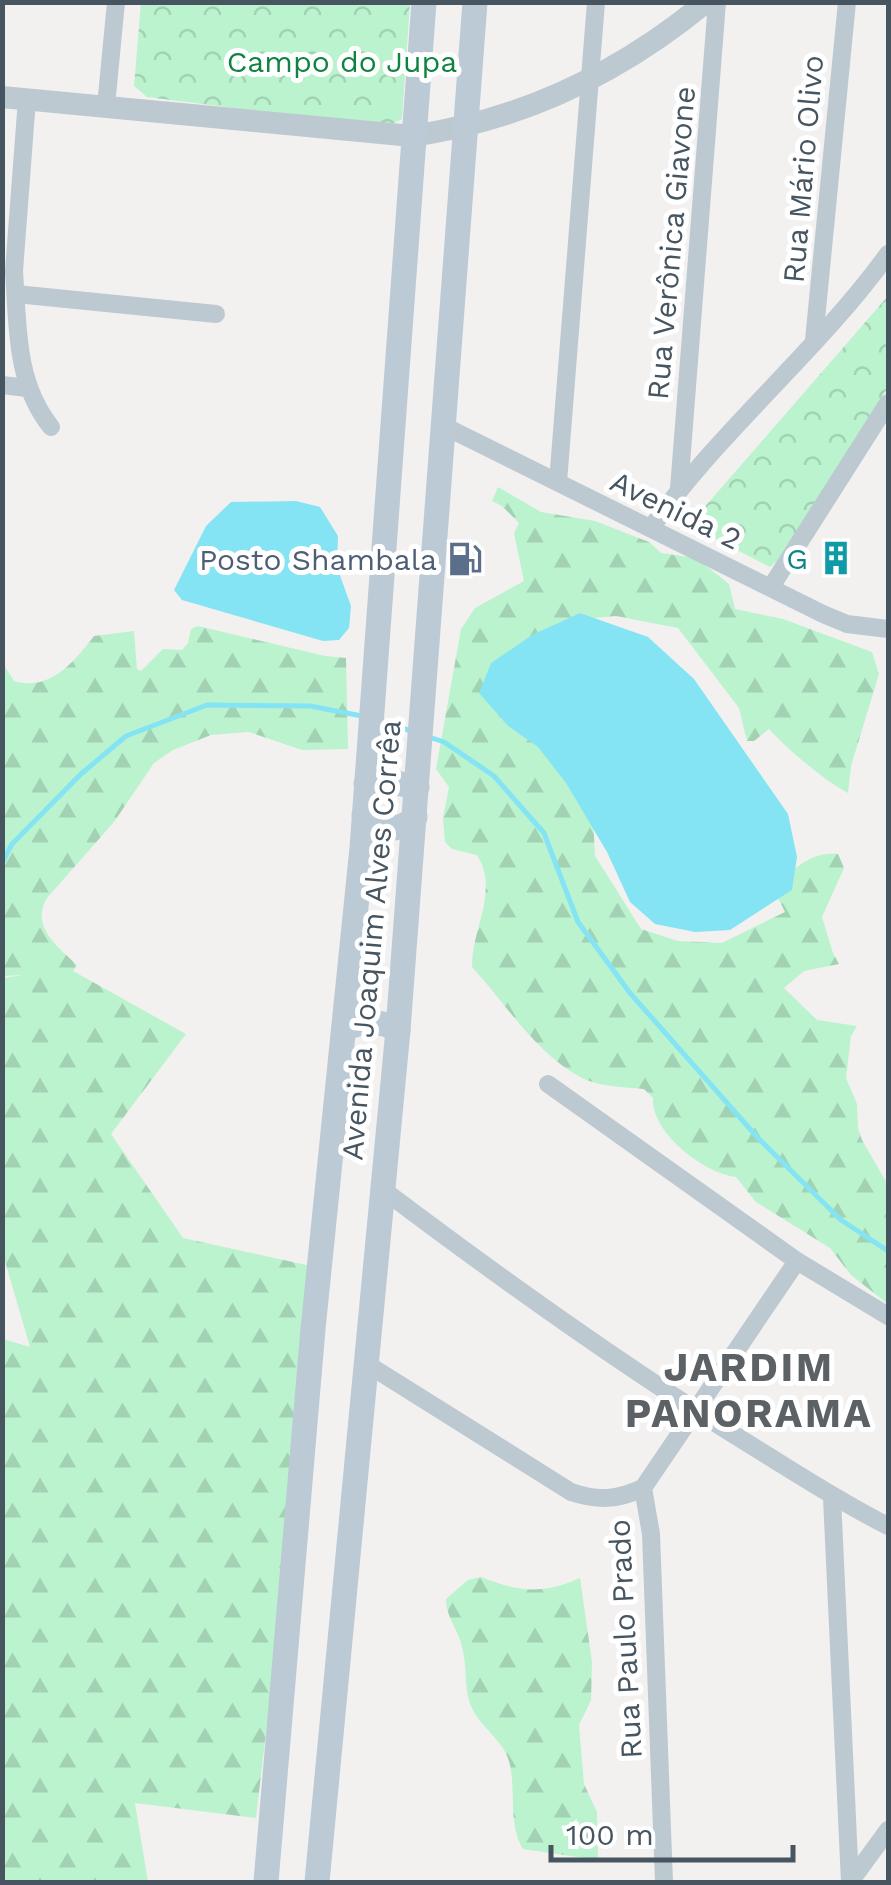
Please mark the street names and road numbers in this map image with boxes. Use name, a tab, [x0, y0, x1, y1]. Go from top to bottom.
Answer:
street label: Rua Mário Olivo	[776, 54, 830, 284]
street label: Rua Verônica Giavone	[640, 85, 702, 401]
street label: Avenida 2	[605, 463, 747, 557]
street label: Avenida Joaquim Alves Corrêa	[334, 718, 408, 1162]
street label: Rua Paulo Prado	[601, 1518, 649, 1760]

